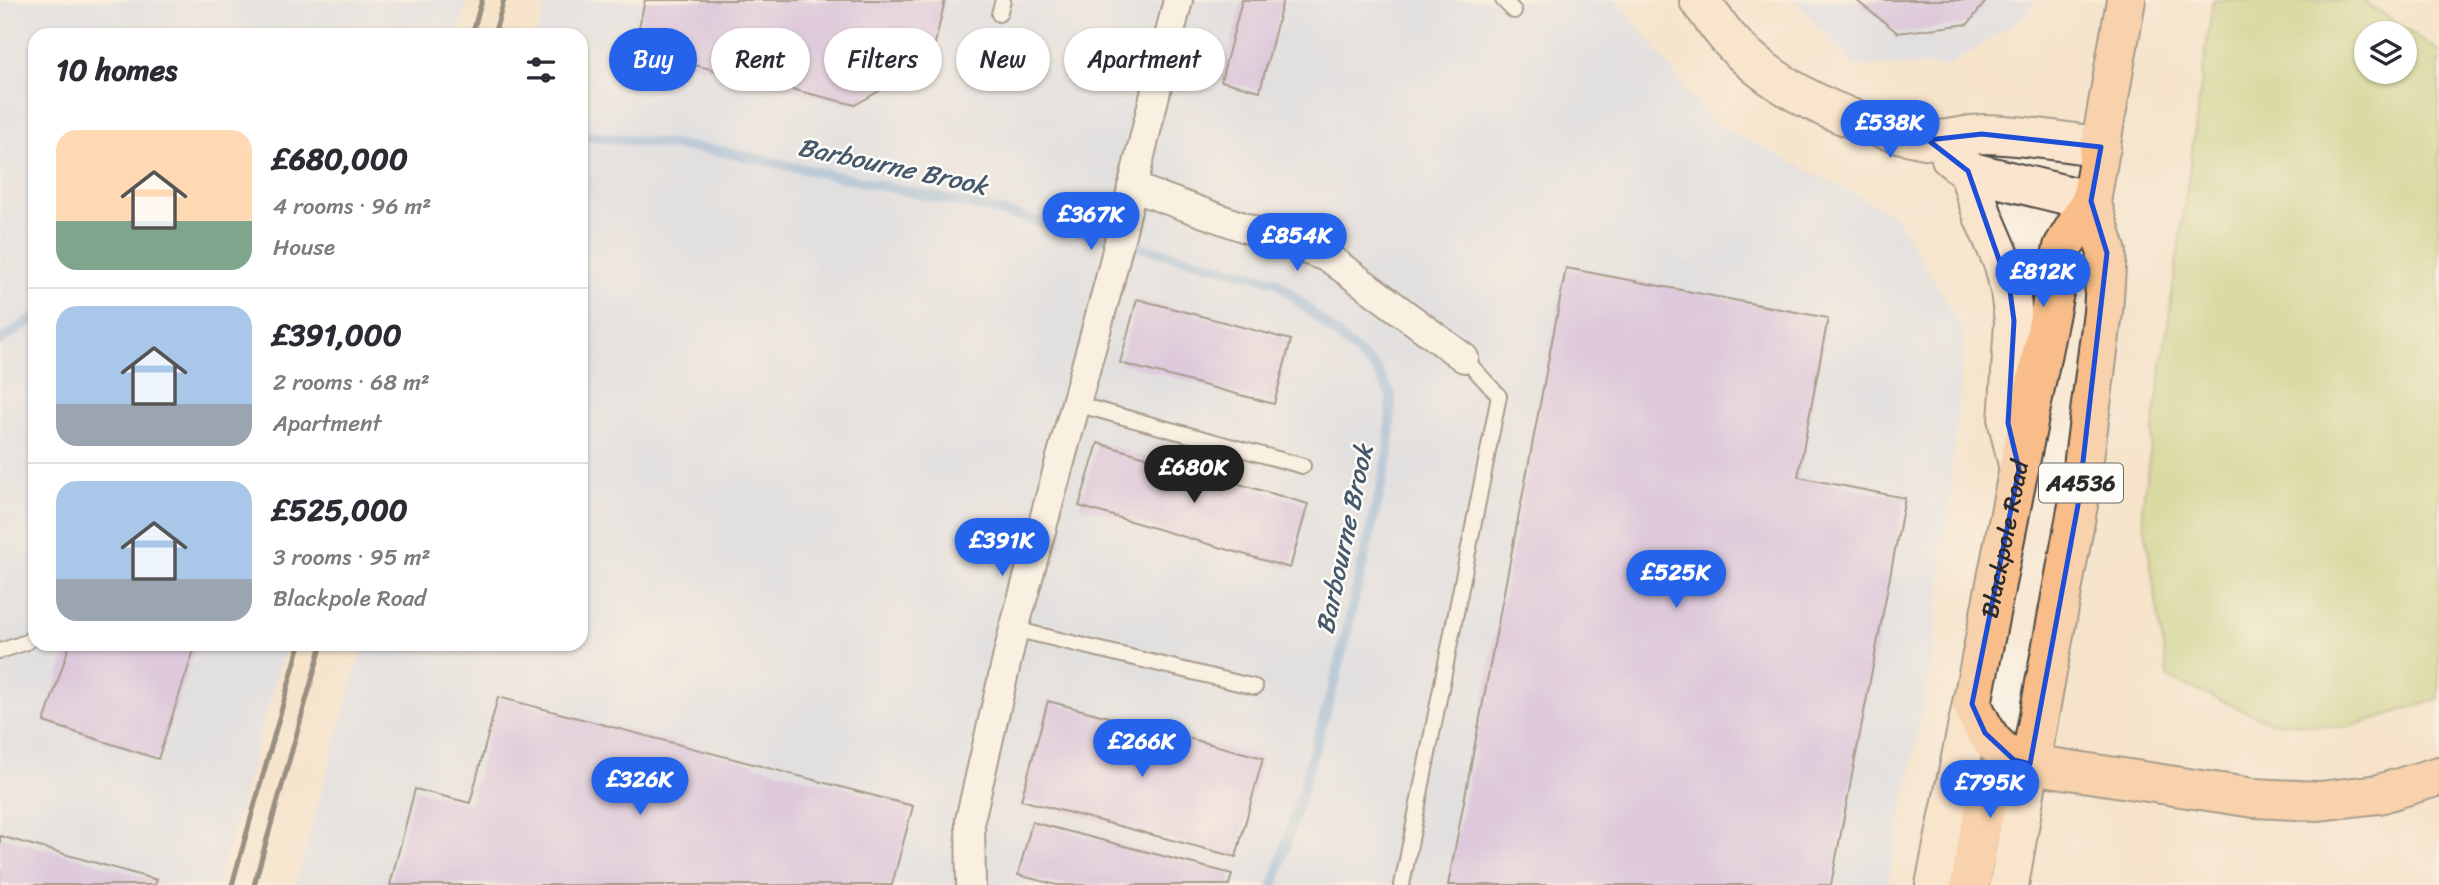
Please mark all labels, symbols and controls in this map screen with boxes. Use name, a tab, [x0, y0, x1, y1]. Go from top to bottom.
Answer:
map controls	[2354, 21, 2417, 84]
button: layers	[2354, 21, 2417, 84]
chip: Buy	[609, 28, 697, 91]
chip: Rent	[711, 28, 810, 91]
chip: Filters	[824, 28, 942, 91]
chip: New	[956, 28, 1050, 91]
chip: Apartment	[1064, 28, 1225, 91]
text: 10 homes	[56, 43, 177, 97]
icon: filters	[522, 51, 560, 89]
pin: £538K	[1841, 100, 1939, 160]
text: £538K	[1857, 102, 1923, 143]
water label: Barbourne Brook	[794, 123, 994, 209]
text: £680,000	[273, 132, 408, 186]
icon: home	[112, 158, 196, 242]
text: 4 rooms · 96 m²	[273, 186, 431, 227]
pin: £367K	[1042, 192, 1140, 252]
text: £367K	[1059, 194, 1124, 235]
pin: £854K	[1248, 214, 1346, 273]
text: £854K	[1263, 215, 1331, 256]
text: House	[273, 227, 335, 268]
pin: £812K	[1994, 250, 2092, 309]
text: £812K	[2011, 251, 2075, 292]
text: £391,000	[273, 308, 402, 362]
icon: home	[112, 334, 196, 418]
text: 2 rooms · 68 m²	[273, 362, 430, 403]
text: Apartment	[273, 403, 382, 444]
water label: Barbourne Brook	[1301, 438, 1387, 638]
pin: £680K	[1145, 446, 1243, 505]
text: £680K	[1160, 447, 1228, 488]
street label: Blackpole Road	[1969, 455, 2041, 622]
road number: A4536	[2039, 463, 2123, 503]
text: £525,000	[273, 483, 408, 537]
icon: home	[112, 509, 196, 593]
pin: £391K	[953, 518, 1051, 578]
text: £391K	[971, 520, 1033, 561]
text: 3 rooms · 95 m²	[273, 537, 430, 578]
pin: £525K	[1627, 550, 1725, 610]
text: £525K	[1642, 552, 1710, 593]
text: Blackpole Road	[273, 578, 426, 619]
pin: £266K	[1093, 720, 1191, 779]
text: £266K	[1109, 721, 1175, 762]
pin: £326K	[591, 758, 689, 817]
text: £326K	[607, 759, 673, 800]
pin: £795K	[1941, 760, 2039, 820]
text: £795K	[1956, 762, 2024, 803]

